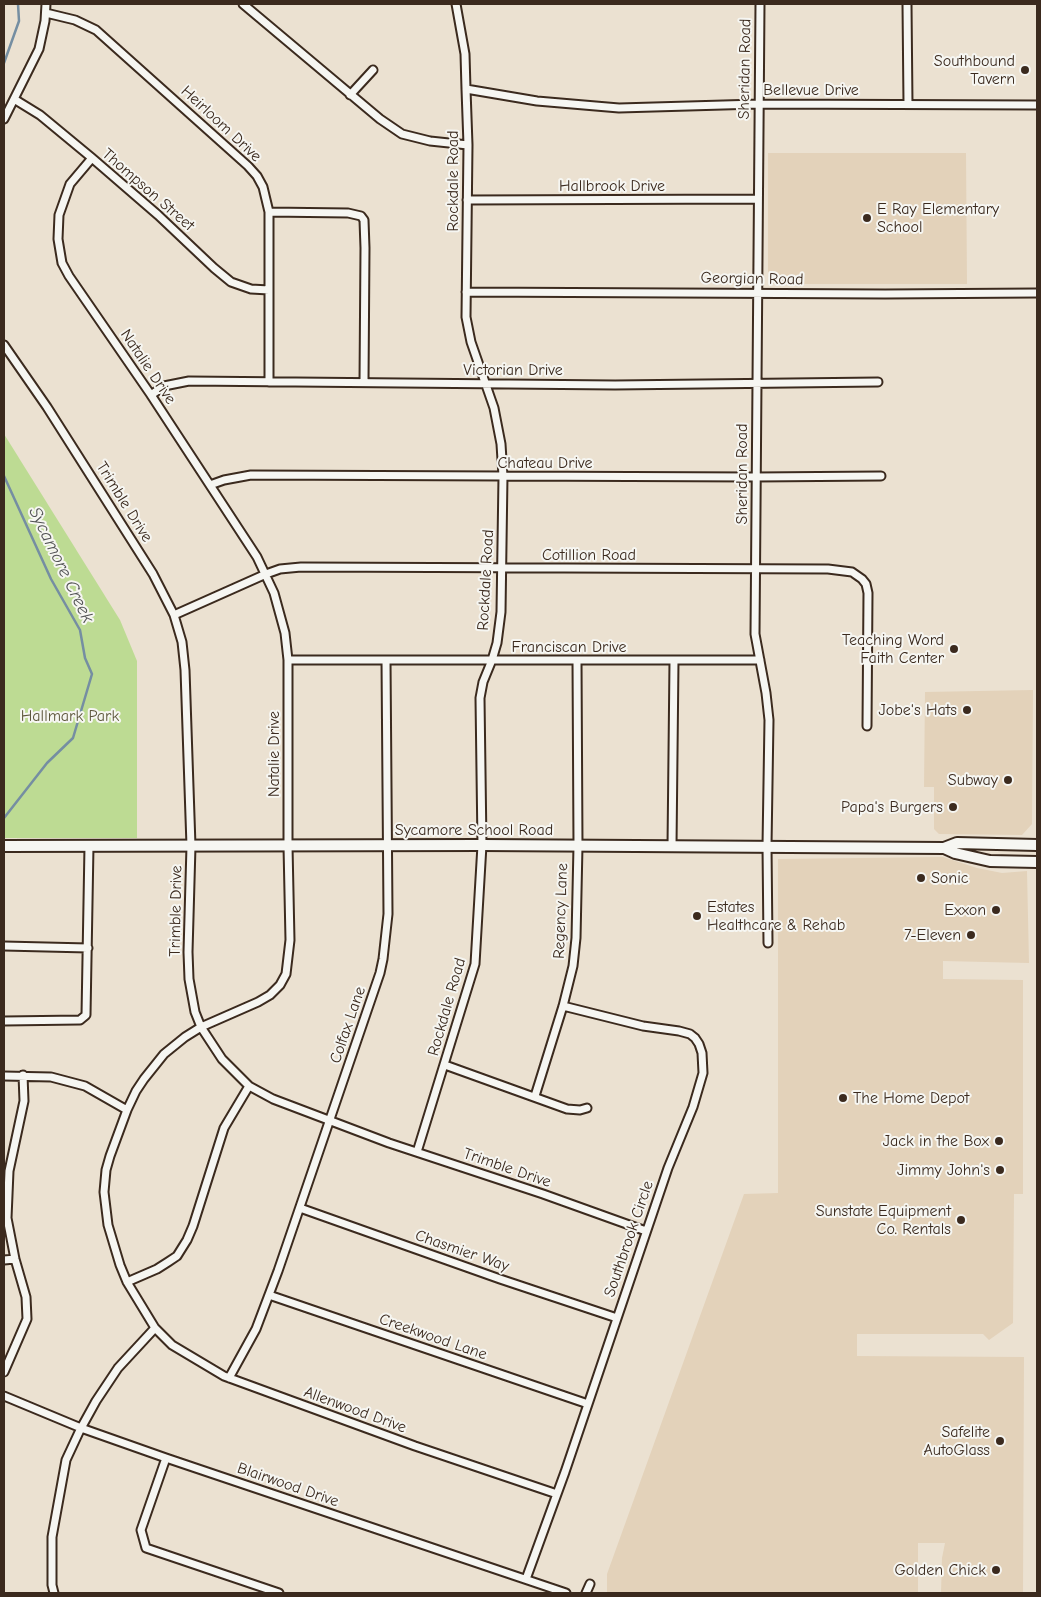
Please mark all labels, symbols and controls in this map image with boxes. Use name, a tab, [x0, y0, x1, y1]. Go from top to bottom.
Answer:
street label: Sheridan Road	[735, 18, 755, 120]
place label: Southbound Tavern	[934, 51, 1015, 89]
marker: Southbound Tavern	[1019, 64, 1031, 76]
street label: Bellevue Drive	[763, 80, 859, 100]
street label: Heirloom Drive	[177, 82, 265, 166]
street label: Rockdale Road	[443, 130, 463, 232]
street label: Thompson Street	[98, 145, 198, 235]
street label: Hallbrook Drive	[559, 176, 665, 196]
place label: E Ray Elementary School	[877, 199, 999, 237]
marker: E Ray Elementary School	[861, 212, 873, 224]
street label: Georgian Road	[700, 269, 804, 289]
street label: Natalie Drive	[116, 326, 180, 408]
street label: Victorian Drive	[463, 360, 563, 380]
street label: Sheridan Road	[732, 424, 752, 524]
street label: Chateau Drive	[498, 453, 592, 473]
street label: Trimble Drive	[92, 458, 156, 546]
water label: Sycamore Creek	[24, 503, 98, 627]
street label: Rockdale Road	[474, 529, 498, 631]
street label: Cotillion Road	[542, 545, 636, 565]
place label: Teaching Word Faith Center	[842, 630, 944, 668]
street label: Franciscan Drive	[512, 637, 626, 657]
marker: Teaching Word Faith Center	[948, 643, 960, 655]
place label: Jobe's Hats	[878, 700, 957, 720]
marker: Jobe's Hats	[961, 704, 973, 716]
park label: Hallmark Park	[21, 706, 119, 726]
street label: Natalie Drive	[264, 711, 284, 797]
place label: Subway	[948, 770, 998, 790]
marker: Subway	[1002, 774, 1014, 786]
place label: Papa's Burgers	[841, 797, 943, 817]
marker: Papa's Burgers	[947, 801, 959, 813]
street label: Sycamore School Road	[395, 820, 553, 840]
street label: Regency Lane	[550, 863, 572, 959]
street label: Trimble Drive	[166, 865, 186, 957]
place label: Sonic	[931, 868, 968, 888]
marker: Sonic	[915, 872, 927, 884]
place label: Estates Healthcare & Rehab	[707, 897, 845, 935]
place label: Exxon	[944, 900, 986, 920]
marker: Exxon	[990, 904, 1002, 916]
marker: Estates Healthcare & Rehab	[691, 910, 703, 922]
place label: 7-Eleven	[904, 925, 961, 945]
marker: 7-Eleven	[965, 929, 977, 941]
street label: Rockdale Road	[424, 956, 470, 1058]
street label: Colfax Lane	[326, 984, 370, 1066]
place label: The Home Depot	[853, 1088, 969, 1108]
marker: The Home Depot	[837, 1092, 849, 1104]
place label: Jack in the Box	[883, 1131, 989, 1151]
marker: Jack in the Box	[993, 1135, 1005, 1147]
street label: Trimble Drive	[461, 1144, 553, 1192]
place label: Jimmy John's	[897, 1160, 990, 1180]
marker: Jimmy John's	[994, 1164, 1006, 1176]
street label: Southbrook Circle	[600, 1178, 658, 1300]
place label: Sunstate Equipment Co. Rentals	[816, 1201, 951, 1239]
marker: Sunstate Equipment Co. Rentals	[955, 1214, 967, 1226]
street label: Chasmier Way	[413, 1226, 511, 1276]
street label: Creekwood Lane	[377, 1310, 489, 1364]
street label: Allenwood Drive	[301, 1383, 409, 1437]
place label: Safelite AutoGlass	[923, 1422, 990, 1460]
marker: Safelite AutoGlass	[994, 1435, 1006, 1447]
street label: Blairwood Drive	[235, 1459, 341, 1511]
place label: Golden Chick	[894, 1560, 986, 1580]
marker: Golden Chick	[990, 1564, 1002, 1576]

